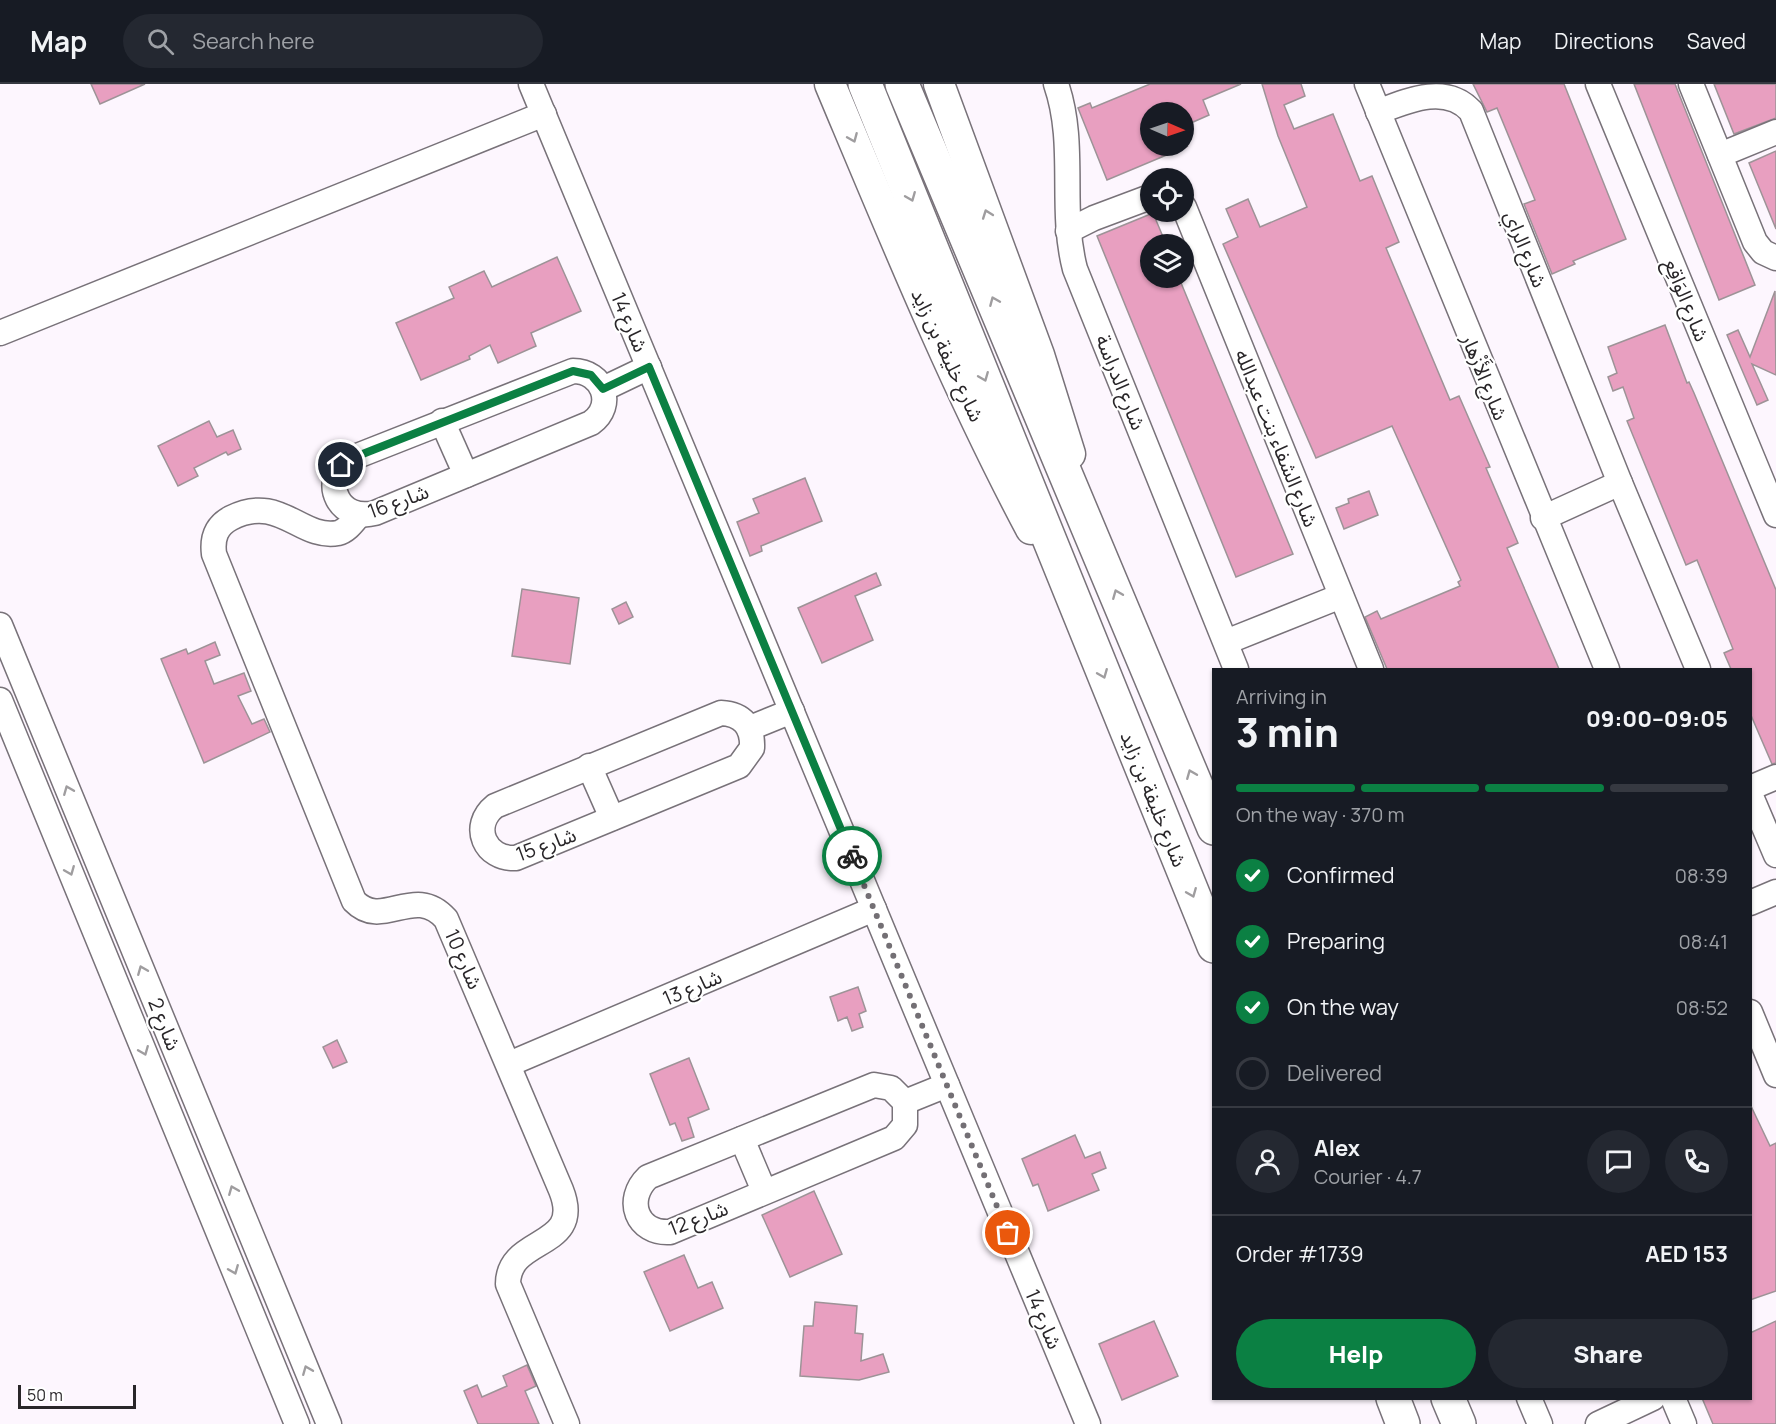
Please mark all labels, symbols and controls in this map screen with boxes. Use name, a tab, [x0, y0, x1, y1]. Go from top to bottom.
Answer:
search box	[123, 14, 543, 68]
text: Map	[30, 22, 87, 60]
icon: search	[144, 25, 177, 58]
text: Search here	[192, 26, 315, 56]
text: Map	[1480, 27, 1521, 55]
text: Directions	[1554, 27, 1654, 55]
text: Saved	[1687, 27, 1746, 55]
north arrow	[1140, 102, 1194, 156]
map controls	[1140, 102, 1194, 288]
one-way arrow	[845, 132, 857, 143]
button: locate	[1140, 168, 1194, 222]
one-way arrow	[903, 191, 916, 201]
street label: شارع الراي	[1496, 207, 1554, 292]
one-way arrow	[982, 209, 995, 220]
button: layers	[1140, 234, 1194, 288]
street label: شارع الوَاقِع	[1656, 255, 1716, 346]
street label: شارع خليفة بن زايد	[904, 284, 991, 427]
street label: شارع 14	[604, 288, 655, 357]
one-way arrow	[989, 297, 1001, 308]
street label: شارع الأَزْهار	[1453, 329, 1515, 425]
street label: شارع الدراسة	[1088, 330, 1152, 434]
street label: شارع الشفاء بنت عبدالله	[1227, 345, 1325, 532]
one-way arrow	[977, 371, 989, 382]
pin	[315, 439, 366, 490]
icon: home	[324, 448, 357, 481]
street label: شارع 16	[364, 478, 433, 526]
one-way arrow	[1112, 589, 1124, 600]
one-way arrow	[1096, 668, 1109, 678]
text: Arriving in	[1236, 683, 1327, 710]
text: 09:00–09:05	[1586, 704, 1728, 734]
text: 3 min	[1236, 705, 1339, 759]
street label: شارع خليفة بن زايد	[1113, 727, 1193, 872]
one-way arrow	[1186, 770, 1198, 781]
one-way arrow	[63, 785, 75, 796]
text: On the way · 370 m	[1236, 801, 1405, 828]
street label: شارع 15	[512, 821, 581, 869]
courier	[822, 826, 882, 886]
icon: bike	[836, 840, 869, 873]
icon: check	[1236, 859, 1269, 892]
text: Confirmed	[1287, 860, 1395, 890]
text: 08:39	[1675, 862, 1728, 889]
one-way arrow	[63, 864, 75, 875]
one-way arrow	[1185, 887, 1197, 898]
street label: شارع 10	[437, 925, 489, 994]
icon: check	[1236, 925, 1269, 958]
text: Preparing	[1287, 926, 1385, 956]
text: 08:41	[1679, 928, 1728, 955]
street label: شارع 13	[658, 962, 727, 1013]
one-way arrow	[137, 966, 149, 977]
icon: check	[1236, 991, 1269, 1024]
text: On the way	[1287, 992, 1399, 1022]
street label: شارع 2	[140, 994, 188, 1055]
text: 08:52	[1676, 994, 1728, 1021]
one-way arrow	[137, 1045, 149, 1056]
text: Delivered	[1287, 1058, 1382, 1088]
button: person	[1236, 1130, 1299, 1193]
button: chat	[1587, 1130, 1650, 1193]
button: phone	[1665, 1130, 1728, 1193]
text: Alex	[1314, 1133, 1360, 1163]
text: Courier · 4.7	[1314, 1163, 1422, 1190]
one-way arrow	[228, 1185, 240, 1196]
street label: شارع 12	[664, 1194, 733, 1244]
pin	[982, 1207, 1033, 1258]
icon: bag	[991, 1216, 1024, 1249]
text: Order #1739	[1236, 1239, 1364, 1269]
text: AED 153	[1645, 1239, 1728, 1269]
one-way arrow	[227, 1264, 239, 1275]
street label: شارع 14	[1018, 1285, 1069, 1354]
button: Help	[1236, 1319, 1476, 1388]
button: Share	[1488, 1319, 1728, 1388]
one-way arrow	[302, 1365, 314, 1376]
scale bar	[18, 1382, 136, 1410]
text: 50 m	[27, 1384, 63, 1406]

